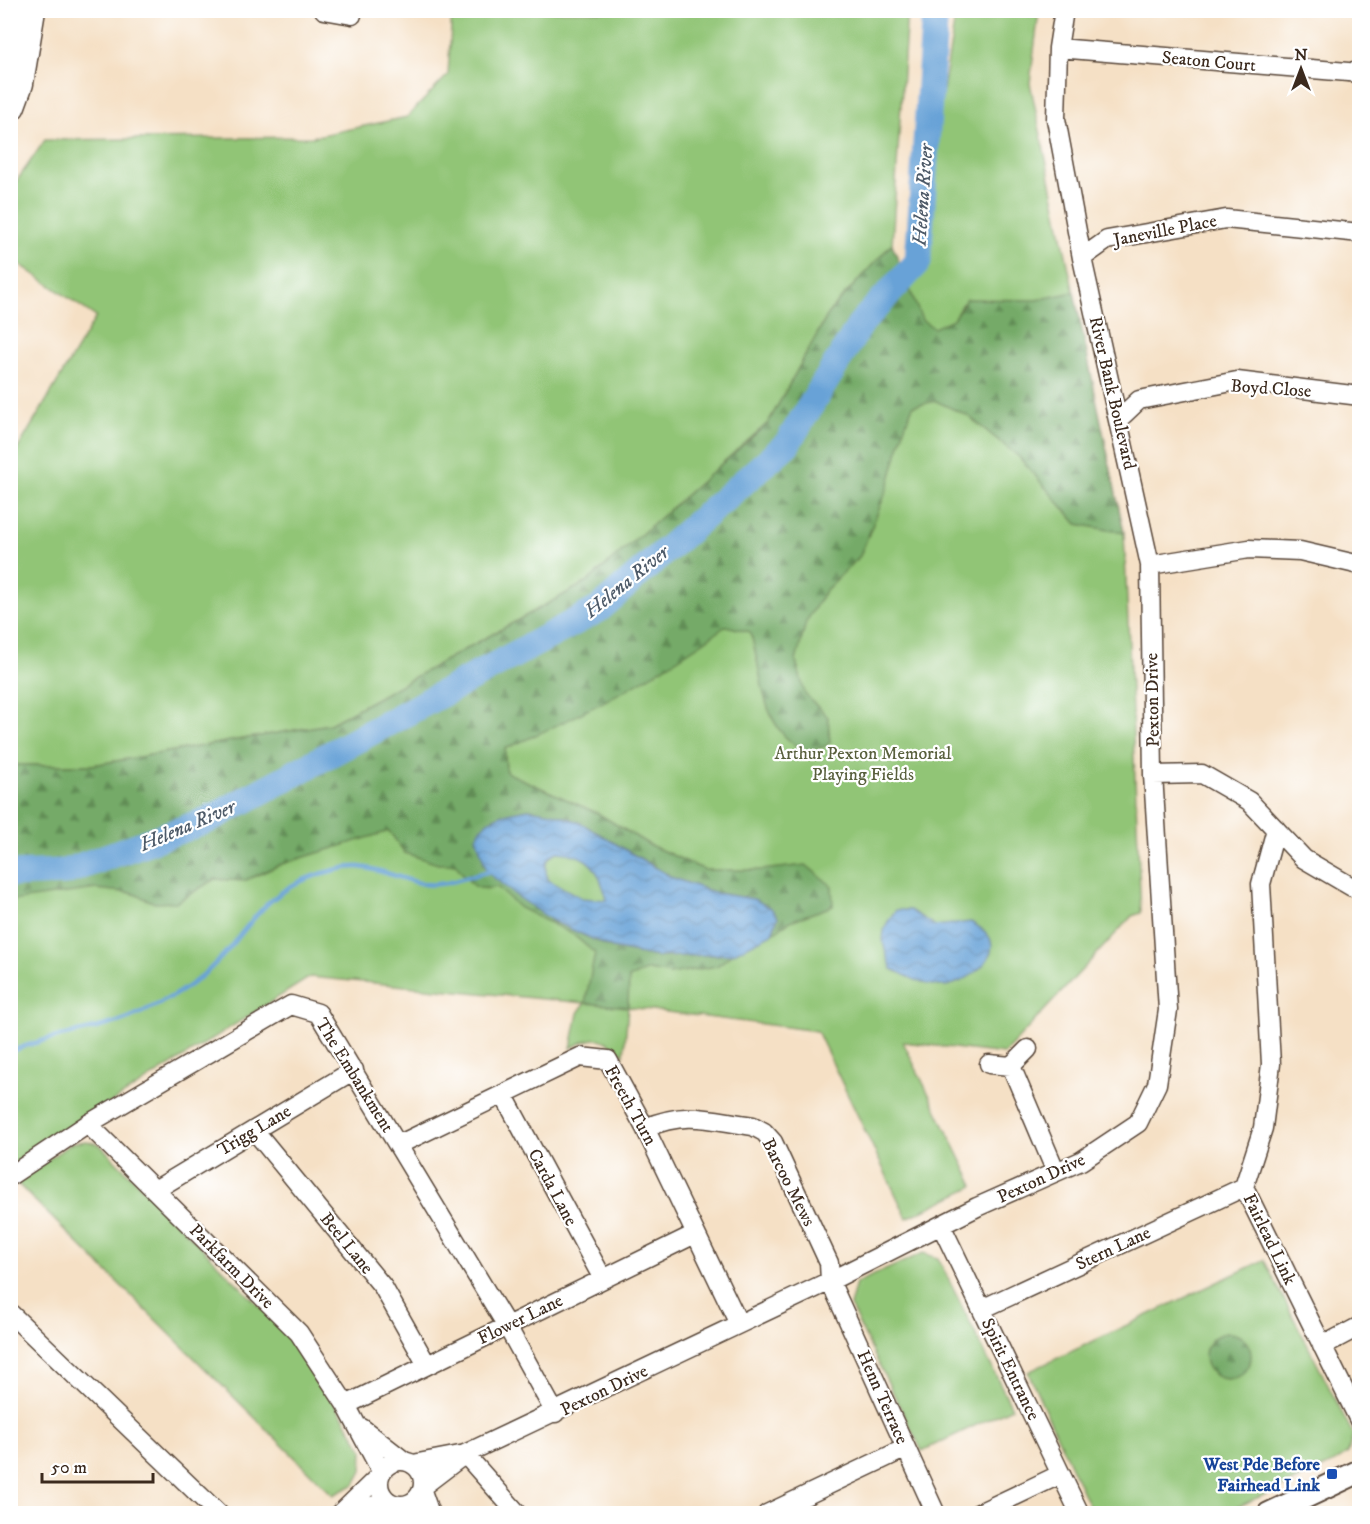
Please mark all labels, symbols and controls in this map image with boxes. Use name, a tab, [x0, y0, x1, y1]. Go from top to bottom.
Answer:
north arrow	[1271, 39, 1331, 99]
text: N	[1294, 45, 1308, 65]
street label: Seaton Court	[1161, 47, 1257, 77]
water label: Helena River	[907, 142, 940, 248]
street label: Janeville Place	[1110, 210, 1219, 252]
street label: River Bank Boulevard	[1084, 314, 1140, 472]
street label: Boyd Close	[1230, 375, 1312, 403]
water label: Helena River	[579, 539, 676, 625]
street label: Pexton Drive	[1141, 653, 1165, 747]
park label: Arthur Pexton Memorial Playing Fields	[775, 743, 952, 786]
water label: Helena River	[135, 794, 241, 858]
street label: The Embankment	[310, 1014, 398, 1137]
street label: Freeth Turn	[599, 1062, 661, 1150]
street label: Trigg Lane	[214, 1100, 295, 1161]
street label: Barcoo Mews	[757, 1135, 820, 1230]
street label: Carda Lane	[523, 1145, 582, 1230]
street label: Pexton Drive	[994, 1149, 1089, 1209]
street label: Fairlead Link	[1238, 1190, 1301, 1289]
street label: Beel Lane	[315, 1208, 378, 1279]
street label: Parkfarm Drive	[184, 1220, 278, 1314]
street label: Stern Lane	[1073, 1222, 1154, 1276]
street label: Flower Lane	[474, 1290, 567, 1350]
street label: Spirit Entrance	[976, 1315, 1044, 1424]
street label: Henn Terrace	[852, 1347, 913, 1448]
street label: Pexton Drive	[557, 1360, 652, 1421]
scale bar	[42, 1446, 153, 1484]
place label: West Pde Before Fairhead Link	[1203, 1454, 1321, 1497]
text: 50 m	[51, 1457, 87, 1479]
marker: West Pde Before Fairhead Link	[1325, 1467, 1339, 1481]

